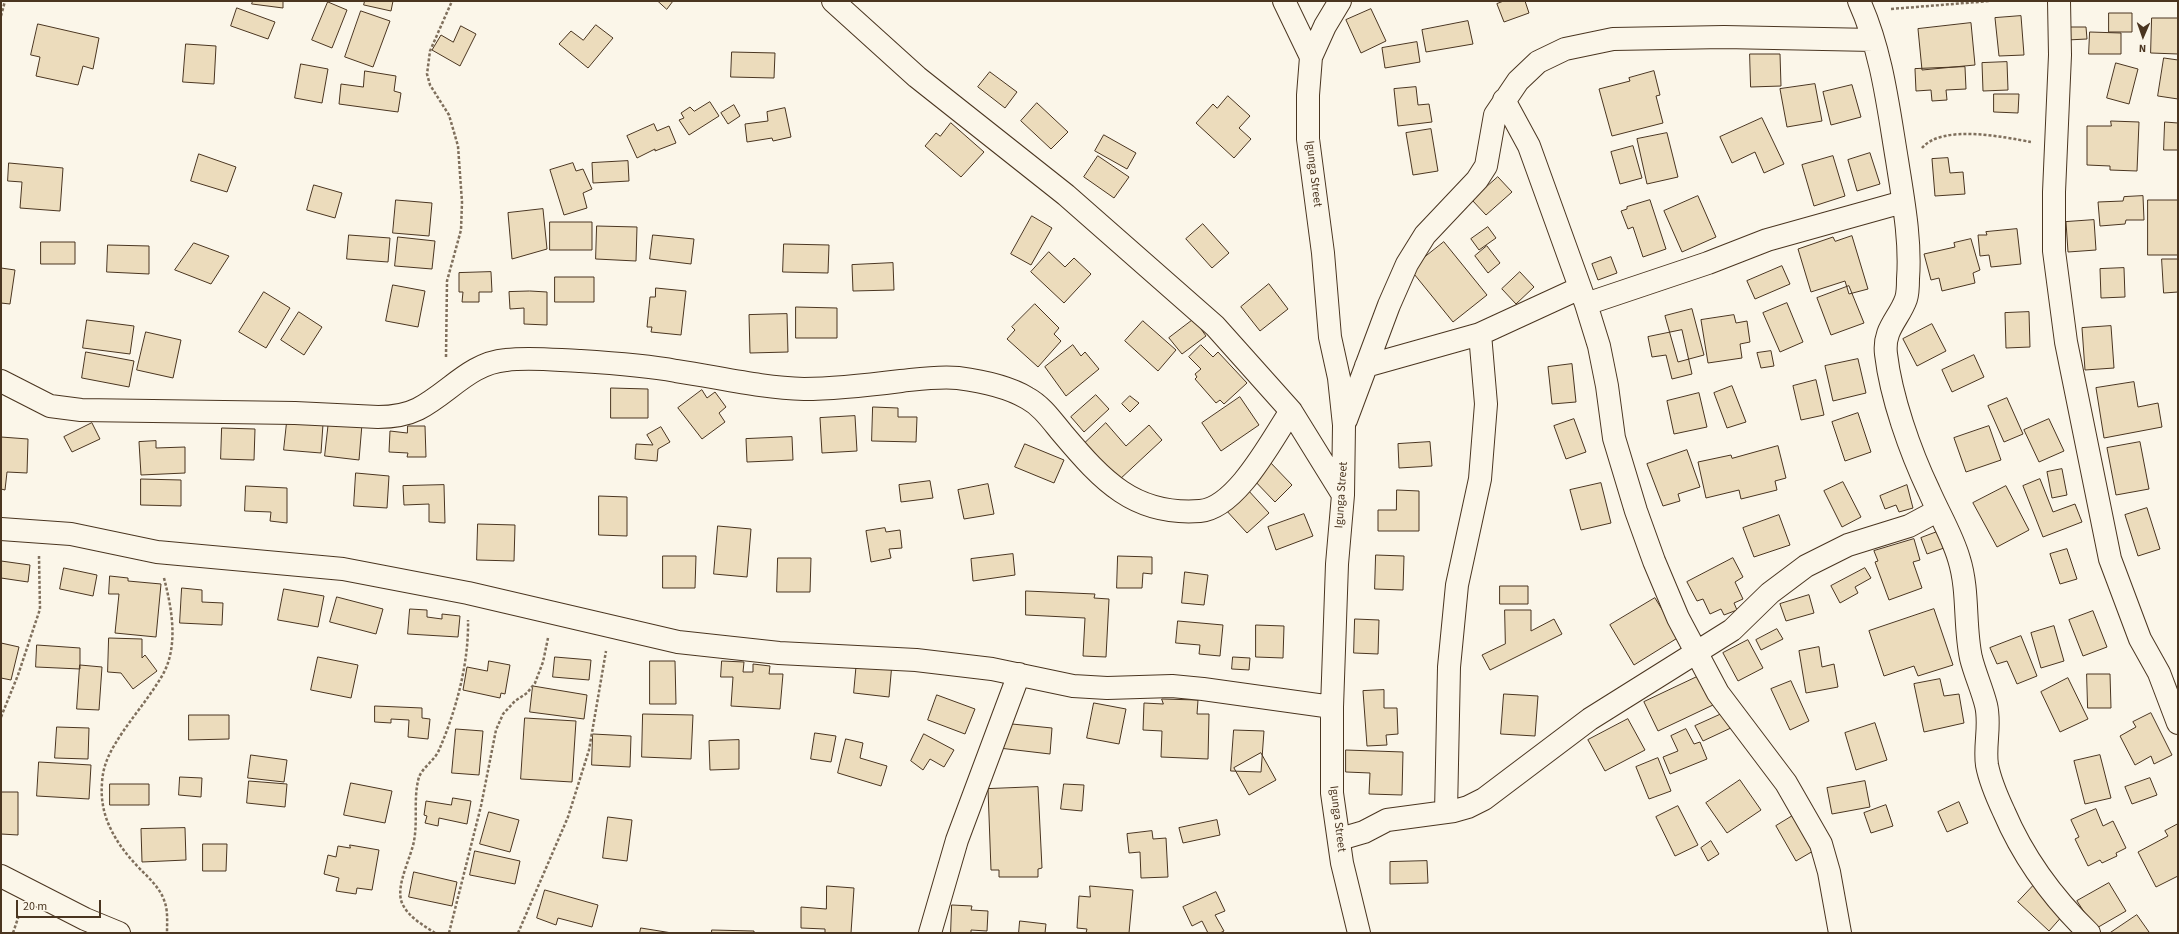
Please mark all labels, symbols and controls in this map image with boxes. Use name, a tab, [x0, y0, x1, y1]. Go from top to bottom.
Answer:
north arrow	[2123, 16, 2163, 56]
text: N	[2139, 41, 2146, 56]
street label: Igunga Street	[1302, 140, 1324, 208]
street label: Igunga Street	[1332, 461, 1352, 529]
street label: Igunga Street	[1326, 785, 1348, 853]
scale bar	[18, 892, 103, 918]
text: 20 m	[23, 898, 47, 915]

